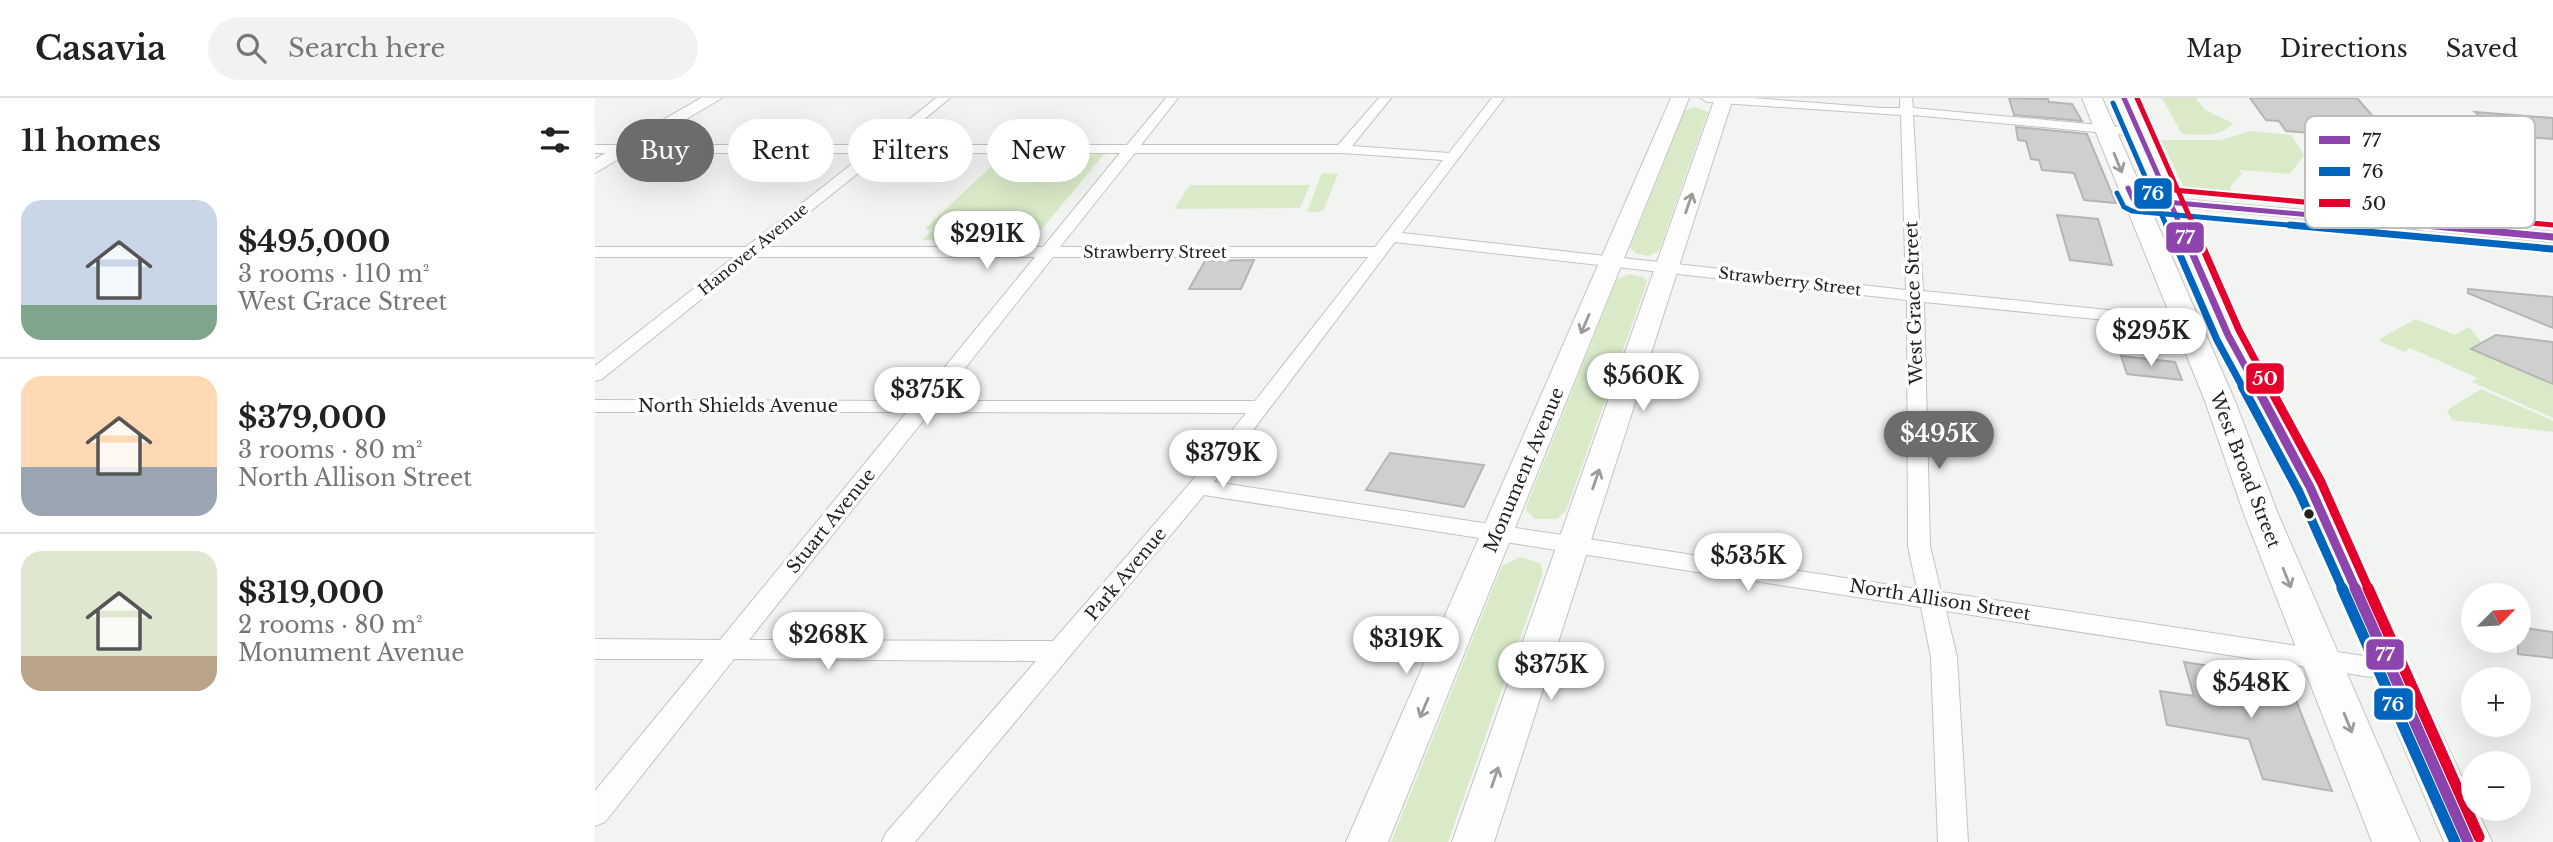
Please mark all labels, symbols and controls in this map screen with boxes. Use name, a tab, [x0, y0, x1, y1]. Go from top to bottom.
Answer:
search box	[208, 17, 698, 80]
text: Casavia	[35, 28, 166, 69]
icon: search	[232, 29, 270, 67]
text: Search here	[288, 32, 445, 64]
text: Map	[2186, 34, 2242, 63]
text: Directions	[2280, 34, 2408, 63]
text: Saved	[2446, 34, 2518, 63]
legend	[2305, 116, 2535, 228]
chip: Buy	[616, 119, 714, 182]
chip: Rent	[728, 119, 834, 182]
chip: Filters	[848, 119, 973, 182]
chip: New	[987, 119, 1090, 182]
icon: filters	[536, 121, 574, 159]
text: 11 homes	[21, 122, 161, 159]
text: 77	[2362, 129, 2382, 152]
one-way arrow	[2113, 152, 2126, 174]
text: 76	[2362, 160, 2384, 183]
line badge: 76	[2133, 177, 2173, 210]
text: 76	[2142, 182, 2164, 205]
one-way arrow	[1684, 192, 1696, 214]
text: 50	[2362, 192, 2386, 215]
street label: Hanover Avenue	[694, 199, 812, 299]
pin: $291K	[938, 212, 1036, 271]
text: $291K	[950, 220, 1024, 248]
street label: West Grace Street	[1900, 221, 1928, 386]
line badge: 77	[2165, 221, 2205, 254]
text: $495,000	[238, 223, 391, 260]
text: 77	[2175, 226, 2196, 249]
icon: home	[77, 228, 161, 312]
street label: Strawberry Street	[1083, 242, 1227, 262]
text: 3 rooms · 110 m²	[238, 260, 429, 288]
street label: Strawberry Street	[1718, 262, 1862, 300]
text: West Grace Street	[238, 288, 447, 316]
pin: $295K	[2102, 308, 2200, 368]
one-way arrow	[1578, 313, 1591, 334]
text: $295K	[2112, 317, 2190, 345]
pin: $560K	[1594, 354, 1692, 413]
text: $560K	[1603, 362, 1683, 390]
line badge: 50	[2245, 362, 2285, 395]
text: 50	[2252, 367, 2278, 390]
pin: $375K	[878, 368, 976, 427]
text: $375K	[890, 376, 964, 404]
street label: Monument Avenue	[1479, 384, 1569, 556]
street label: West Broad Street	[2205, 388, 2285, 551]
street label: North Shields Avenue	[638, 395, 838, 417]
text: $379,000	[238, 399, 387, 436]
icon: home	[77, 404, 161, 488]
pin: $495K	[1890, 412, 1988, 471]
text: $495K	[1900, 420, 1978, 448]
pin: $379K	[1174, 430, 1272, 490]
text: 3 rooms · 80 m²	[238, 436, 423, 464]
text: $379K	[1185, 439, 1261, 467]
text: North Allison Street	[238, 464, 472, 492]
street label: Stuart Avenue	[782, 464, 880, 578]
one-way arrow	[1591, 468, 1603, 490]
unlabelled marker	[2302, 507, 2316, 521]
street label: Park Avenue	[1081, 523, 1171, 625]
pin: $535K	[1699, 533, 1797, 593]
text: $535K	[1710, 542, 1786, 570]
one-way arrow	[2281, 567, 2294, 588]
text: $319,000	[238, 574, 384, 611]
street label: North Allison Street	[1848, 575, 2032, 625]
icon: home	[77, 579, 161, 663]
north arrow	[2461, 583, 2531, 653]
map controls	[2461, 583, 2531, 821]
text: 2 rooms · 80 m²	[238, 611, 423, 639]
pin: $268K	[779, 612, 877, 672]
pin: $319K	[1357, 616, 1455, 676]
text: $268K	[789, 621, 867, 649]
text: $319K	[1369, 625, 1443, 653]
line badge: 77	[2365, 638, 2405, 671]
text: Monument Avenue	[238, 639, 464, 667]
pin: $375K	[1502, 642, 1600, 702]
text: 77	[2375, 643, 2396, 666]
text: $375K	[1514, 651, 1588, 679]
pin: $548K	[2202, 660, 2300, 720]
button: +	[2461, 667, 2531, 737]
text: $548K	[2212, 669, 2290, 697]
line badge: 76	[2373, 687, 2414, 721]
text: 76	[2382, 693, 2404, 716]
one-way arrow	[1417, 696, 1430, 718]
one-way arrow	[2343, 711, 2356, 733]
button: −	[2461, 751, 2531, 821]
one-way arrow	[1490, 767, 1502, 789]

